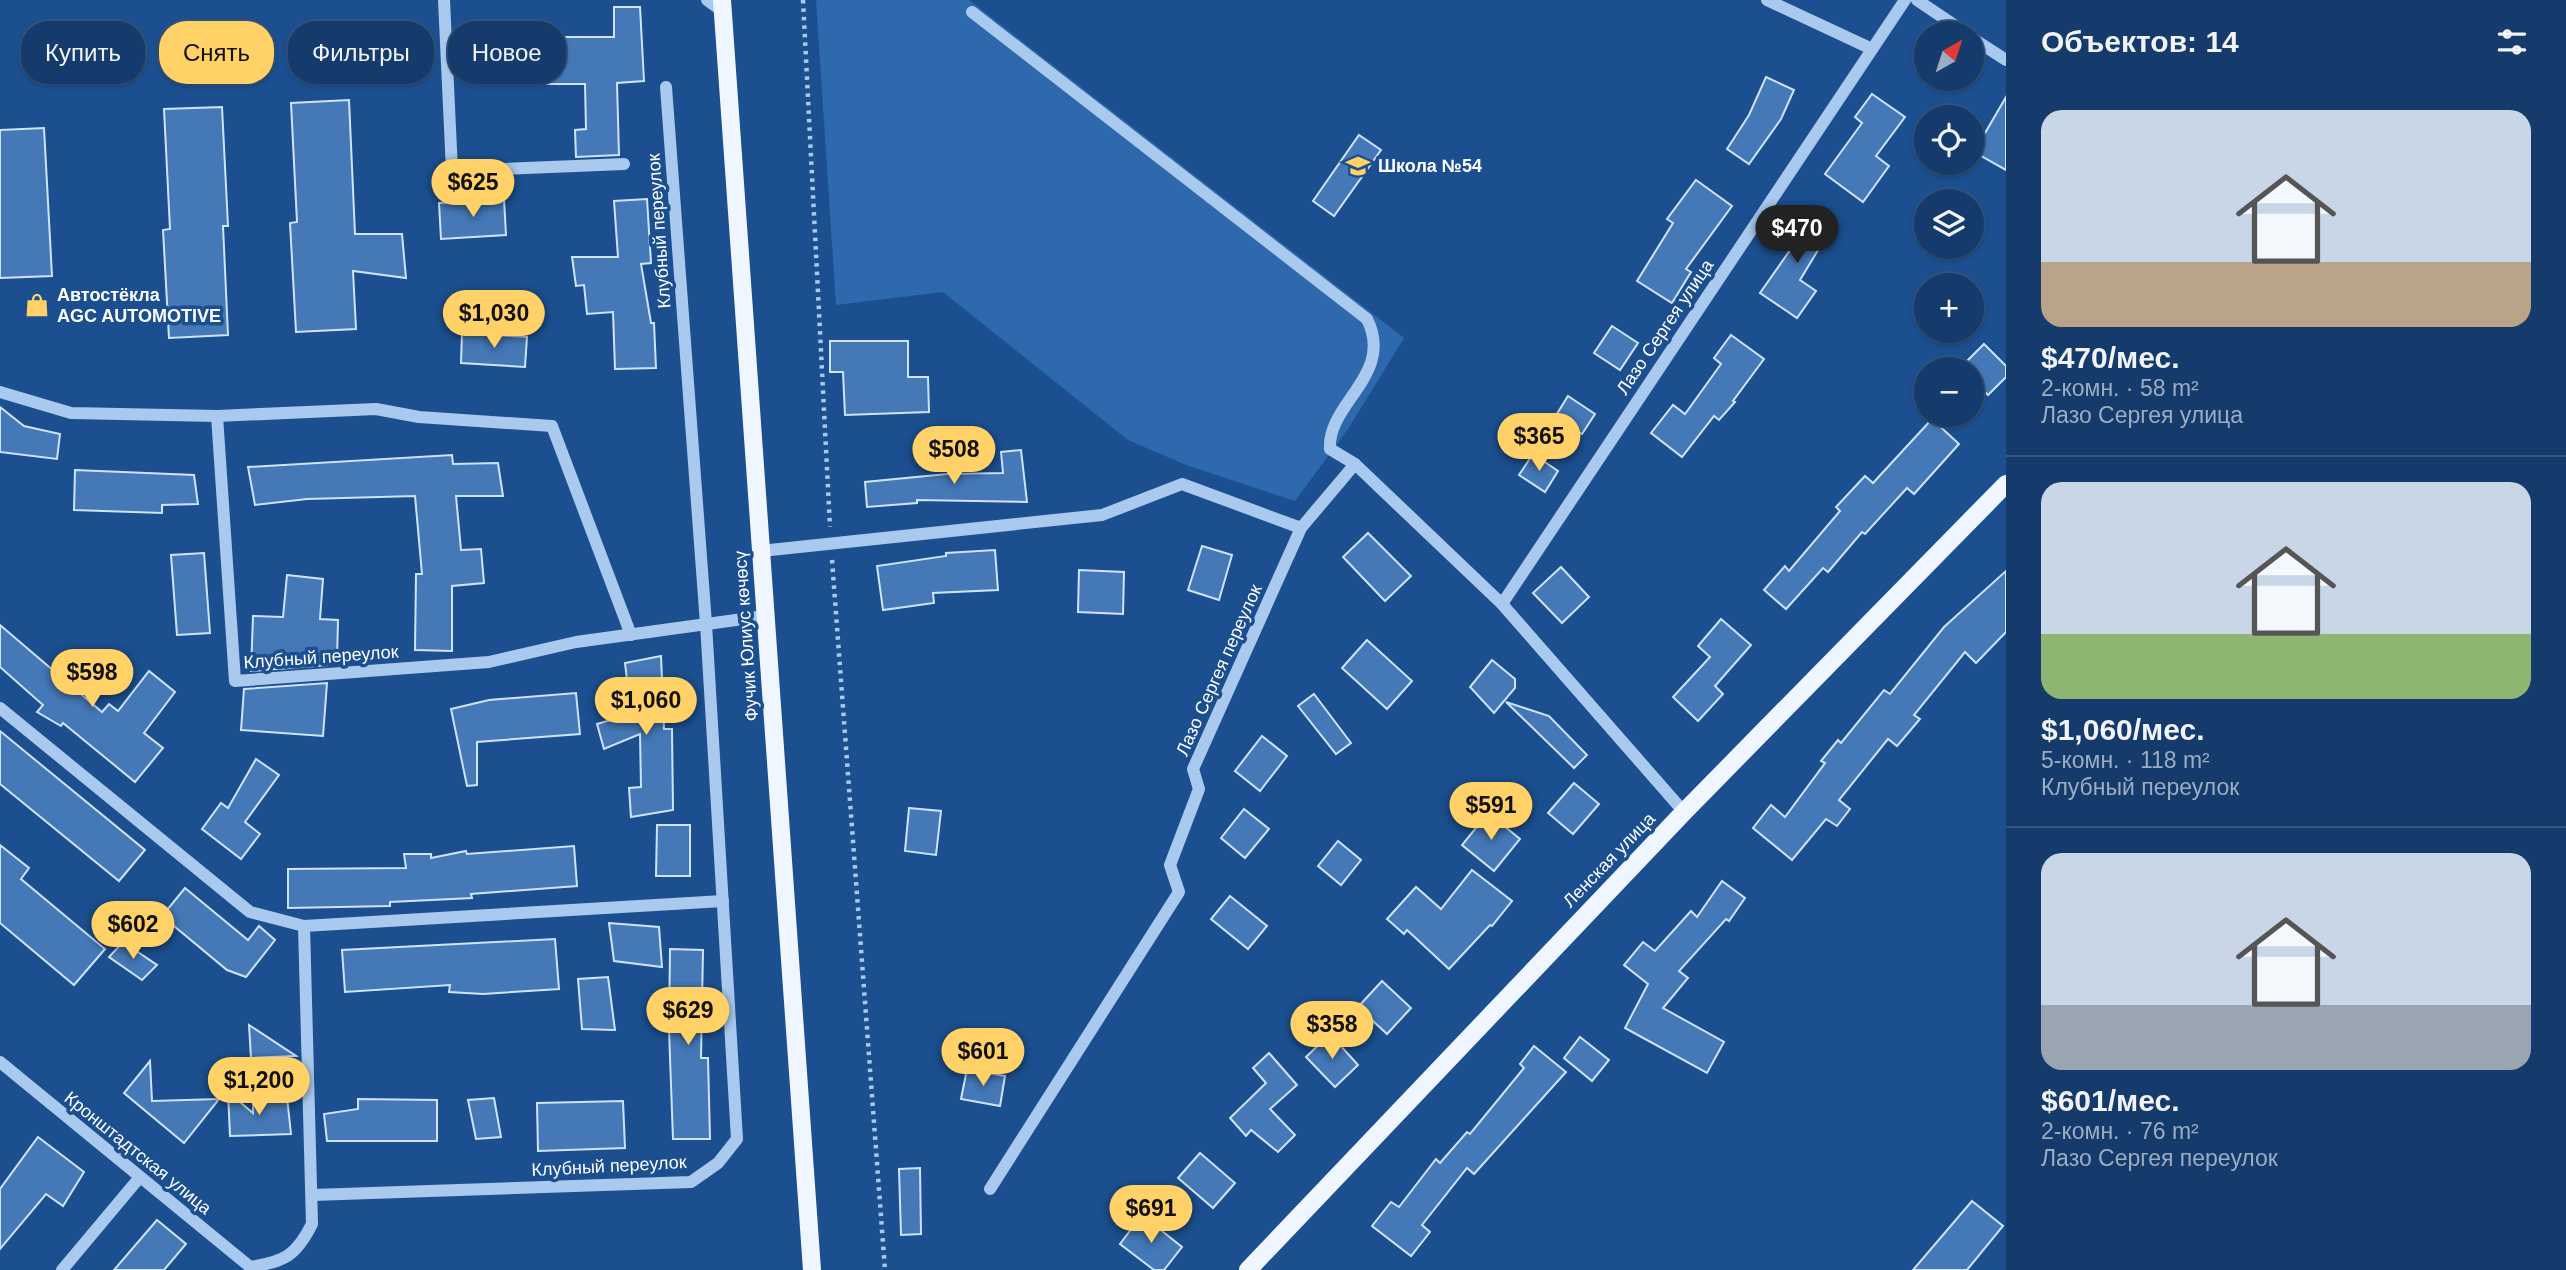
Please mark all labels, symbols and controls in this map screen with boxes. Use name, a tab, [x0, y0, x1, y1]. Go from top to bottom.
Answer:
chip: Купить	[21, 21, 145, 84]
chip: Снять	[159, 21, 274, 84]
chip: Фильтры	[288, 21, 434, 84]
chip: Новое	[448, 21, 566, 84]
north arrow	[1914, 21, 1984, 91]
map controls	[1914, 21, 1984, 427]
icon: filters	[2493, 23, 2531, 61]
text: Объектов: 14	[2041, 25, 2239, 58]
button: locate	[1914, 105, 1984, 175]
school or university icon: Школа №54	[1344, 152, 1372, 180]
street label: Клубный переулок	[644, 153, 674, 309]
place label: Школа №54	[1378, 156, 1482, 176]
icon: home	[2223, 156, 2349, 282]
pin: $625	[432, 160, 514, 219]
text: $625	[447, 169, 499, 195]
button: layers	[1914, 189, 1984, 259]
pin: $470	[1756, 205, 1838, 265]
text: $470	[1771, 215, 1823, 241]
street label: Лазо Сергея улица	[1612, 255, 1718, 398]
button: +	[1914, 273, 1984, 343]
place label: Автостёкла AGC AUTOMOTIVE	[57, 285, 221, 326]
pin: $1,030	[437, 290, 551, 350]
shop icon: Автостёкла AGC AUTOMOTIVE	[23, 291, 51, 319]
text: $1,030	[459, 300, 529, 326]
text: $470/мес.	[2041, 341, 2180, 374]
button: −	[1914, 357, 1984, 427]
text: 2-комн. · 58 m²	[2041, 375, 2199, 401]
text: Лазо Сергея улица	[2041, 402, 2243, 428]
pin: $365	[1498, 414, 1580, 473]
text: $365	[1513, 423, 1565, 449]
pin: $508	[913, 426, 995, 486]
text: $508	[928, 436, 980, 462]
icon: home	[2223, 528, 2349, 654]
street label: Фучик Юлиус көчөсү	[730, 550, 762, 722]
street label: Лазо Сергея переулок	[1172, 581, 1266, 759]
street label: Клубный переулок	[243, 642, 399, 672]
pin: $598	[51, 650, 133, 709]
text: $598	[66, 659, 118, 685]
pin: $1,060	[589, 678, 703, 737]
text: $1,060	[611, 687, 681, 713]
text: $1,060/мес.	[2041, 713, 2205, 746]
text: 5-комн. · 118 m²	[2041, 747, 2210, 773]
text: Клубный переулок	[2041, 774, 2239, 800]
pin: $591	[1450, 782, 1532, 842]
text: $591	[1465, 792, 1517, 818]
street label: Ленская улица	[1559, 808, 1660, 911]
icon: home	[2223, 899, 2349, 1025]
pin: $602	[92, 902, 174, 961]
text: $602	[107, 911, 159, 937]
pin: $629	[647, 988, 729, 1047]
text: $629	[662, 997, 714, 1023]
pin: $358	[1291, 1002, 1373, 1061]
text: $358	[1306, 1011, 1358, 1037]
pin: $601	[942, 1028, 1024, 1088]
text: $601	[957, 1038, 1009, 1064]
pin: $1,200	[202, 1058, 316, 1117]
text: $1,200	[224, 1067, 294, 1093]
text: $601/мес.	[2041, 1084, 2180, 1117]
street label: Кронштадтская улица	[61, 1088, 216, 1219]
text: 2-комн. · 76 m²	[2041, 1118, 2199, 1144]
text: Лазо Сергея переулок	[2041, 1145, 2278, 1171]
street label: Клубный переулок	[531, 1152, 687, 1180]
pin: $691	[1110, 1186, 1192, 1245]
text: $691	[1125, 1195, 1177, 1221]

